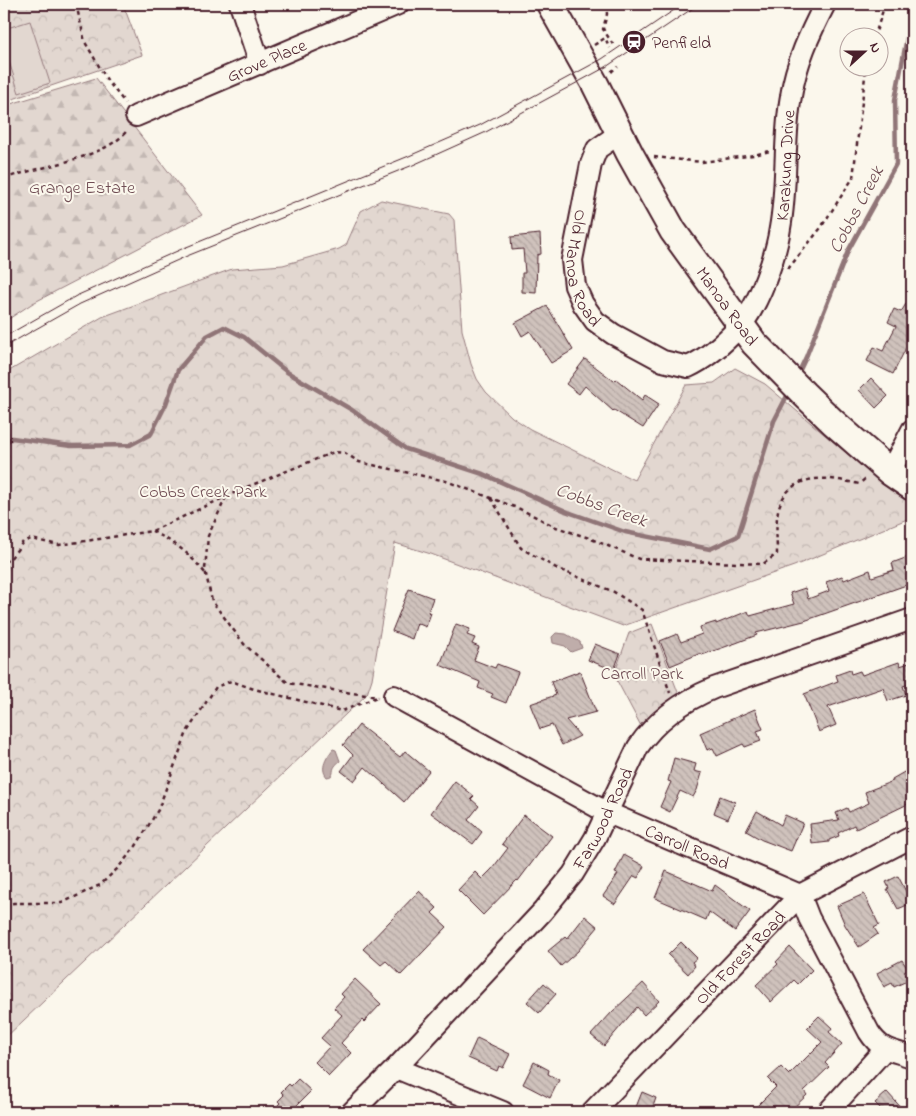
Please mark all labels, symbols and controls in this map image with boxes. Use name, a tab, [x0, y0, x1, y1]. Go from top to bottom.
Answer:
north arrow	[838, 28, 888, 78]
station icon: Penfield	[621, 29, 647, 55]
place label: Penfield	[652, 31, 711, 57]
street label: Grove Place	[223, 33, 312, 91]
text: N	[863, 40, 886, 56]
street label: Karakung Drive	[770, 108, 804, 223]
water label: Cobbs Creek	[823, 161, 892, 259]
park label: Grange Estate	[29, 176, 136, 203]
street label: Old Manoa Road	[557, 207, 606, 333]
street label: Manoa Road	[688, 262, 763, 352]
water label: Cobbs Creek	[552, 477, 651, 536]
park label: Cobbs Creek Park	[139, 480, 267, 506]
park label: Carroll Park	[601, 662, 683, 688]
street label: Farwood Road	[567, 764, 641, 876]
street label: Carroll Road	[640, 819, 733, 878]
street label: Old Forest Road	[690, 906, 793, 1012]

